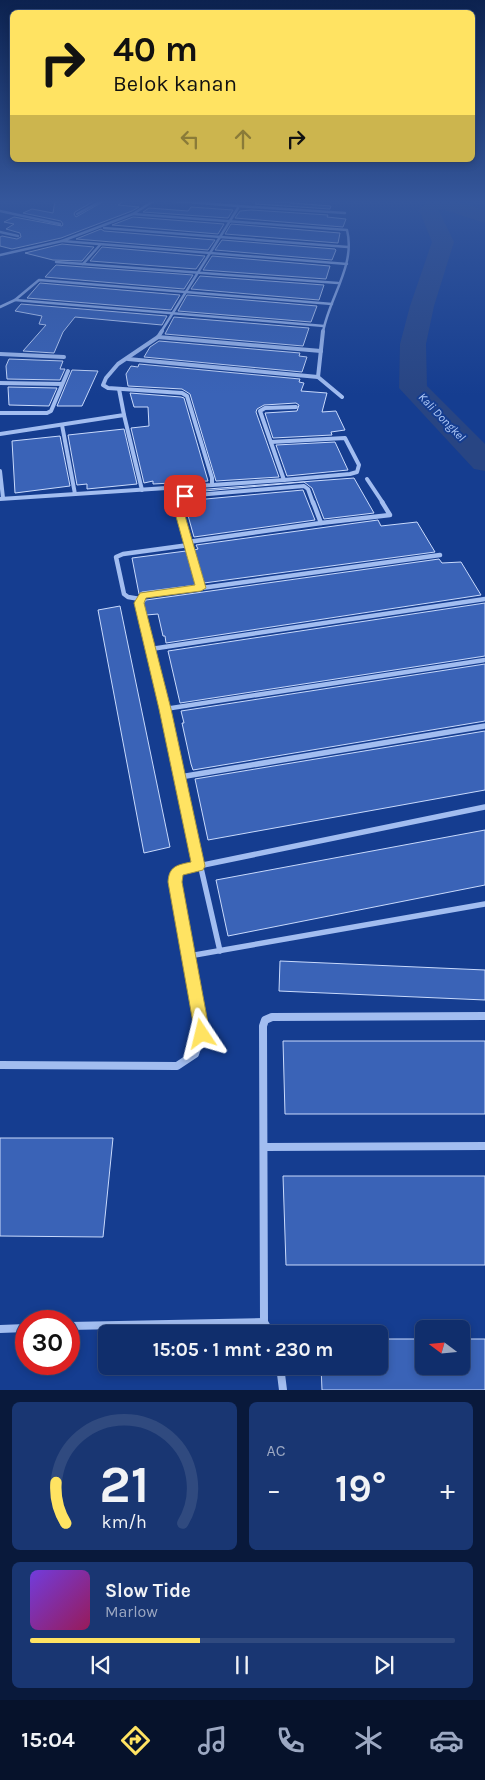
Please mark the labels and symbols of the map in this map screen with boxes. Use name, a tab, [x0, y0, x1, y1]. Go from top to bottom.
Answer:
water label: Kali Dongkel	[416, 390, 468, 444]
pin	[164, 475, 206, 517]
position arrow	[175, 1007, 227, 1059]
speed limit sign: 30	[15, 1310, 80, 1375]
north arrow	[415, 1320, 470, 1375]

